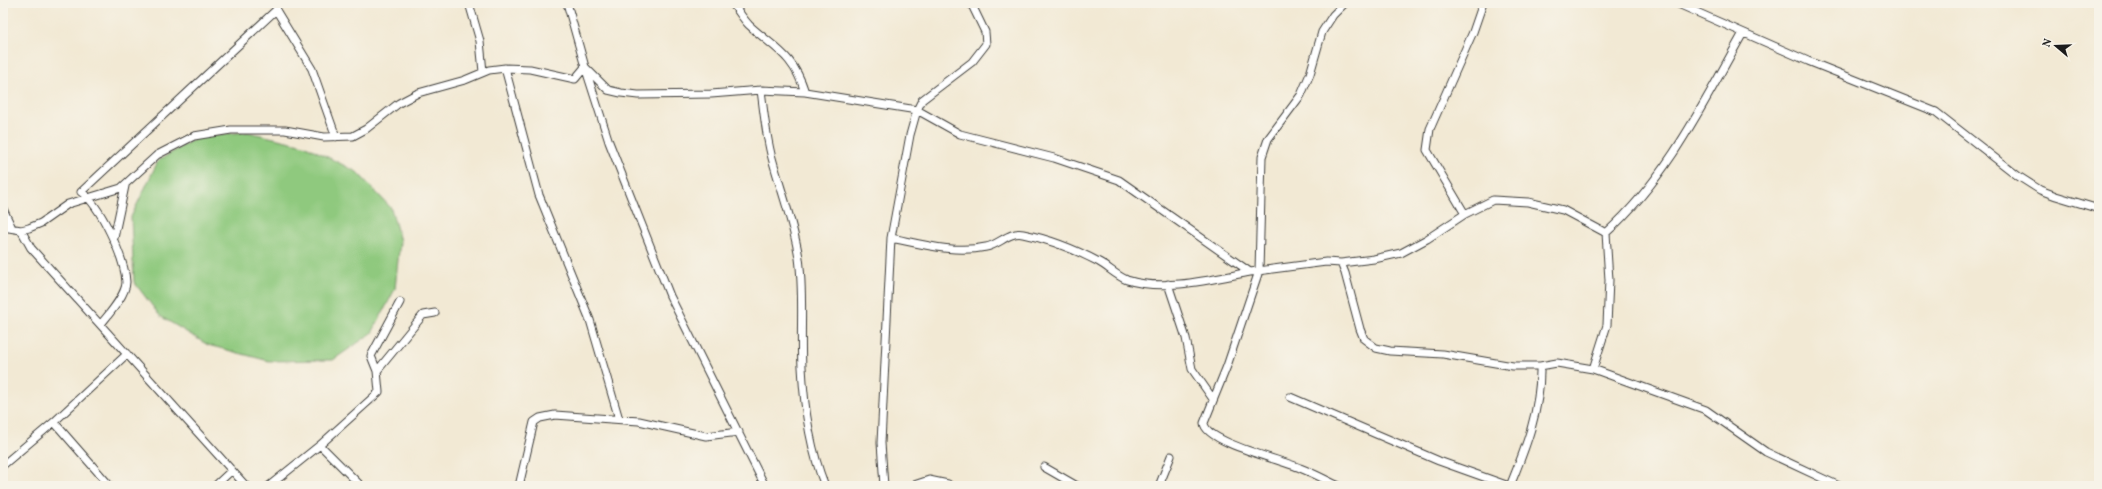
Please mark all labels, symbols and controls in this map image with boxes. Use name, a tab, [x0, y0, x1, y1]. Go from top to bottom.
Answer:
north arrow	[2036, 26, 2076, 66]
text: N	[2040, 37, 2056, 49]

